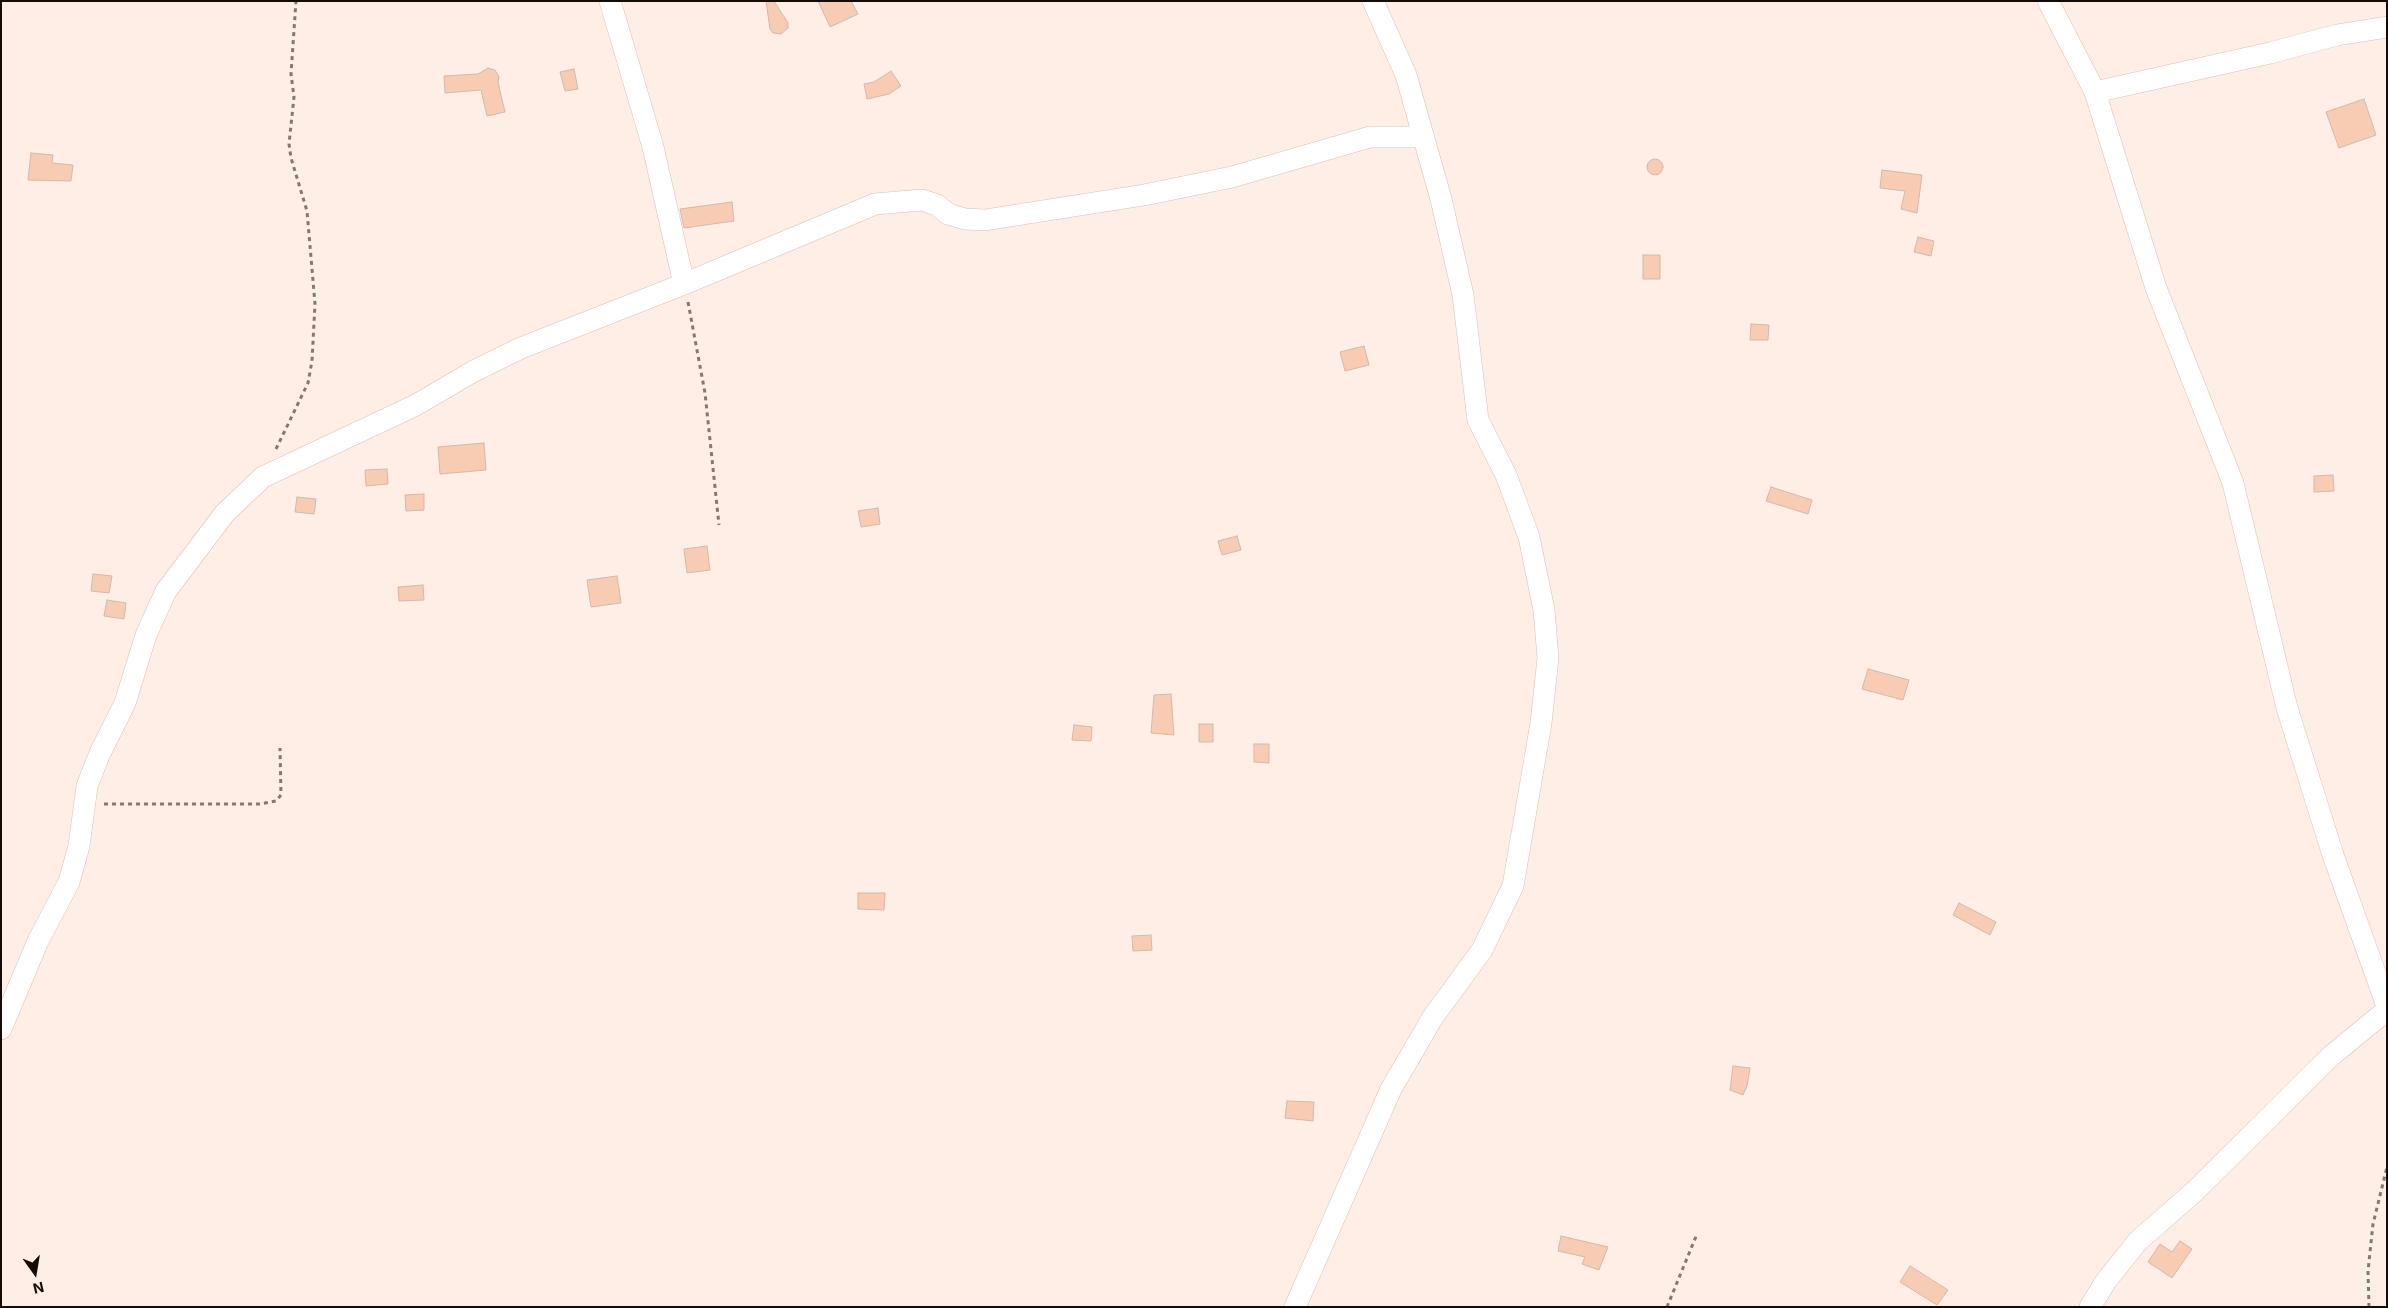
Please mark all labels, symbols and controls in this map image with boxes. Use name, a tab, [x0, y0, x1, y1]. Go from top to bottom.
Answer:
north arrow	[10, 1248, 60, 1298]
text: N	[31, 1279, 46, 1298]

